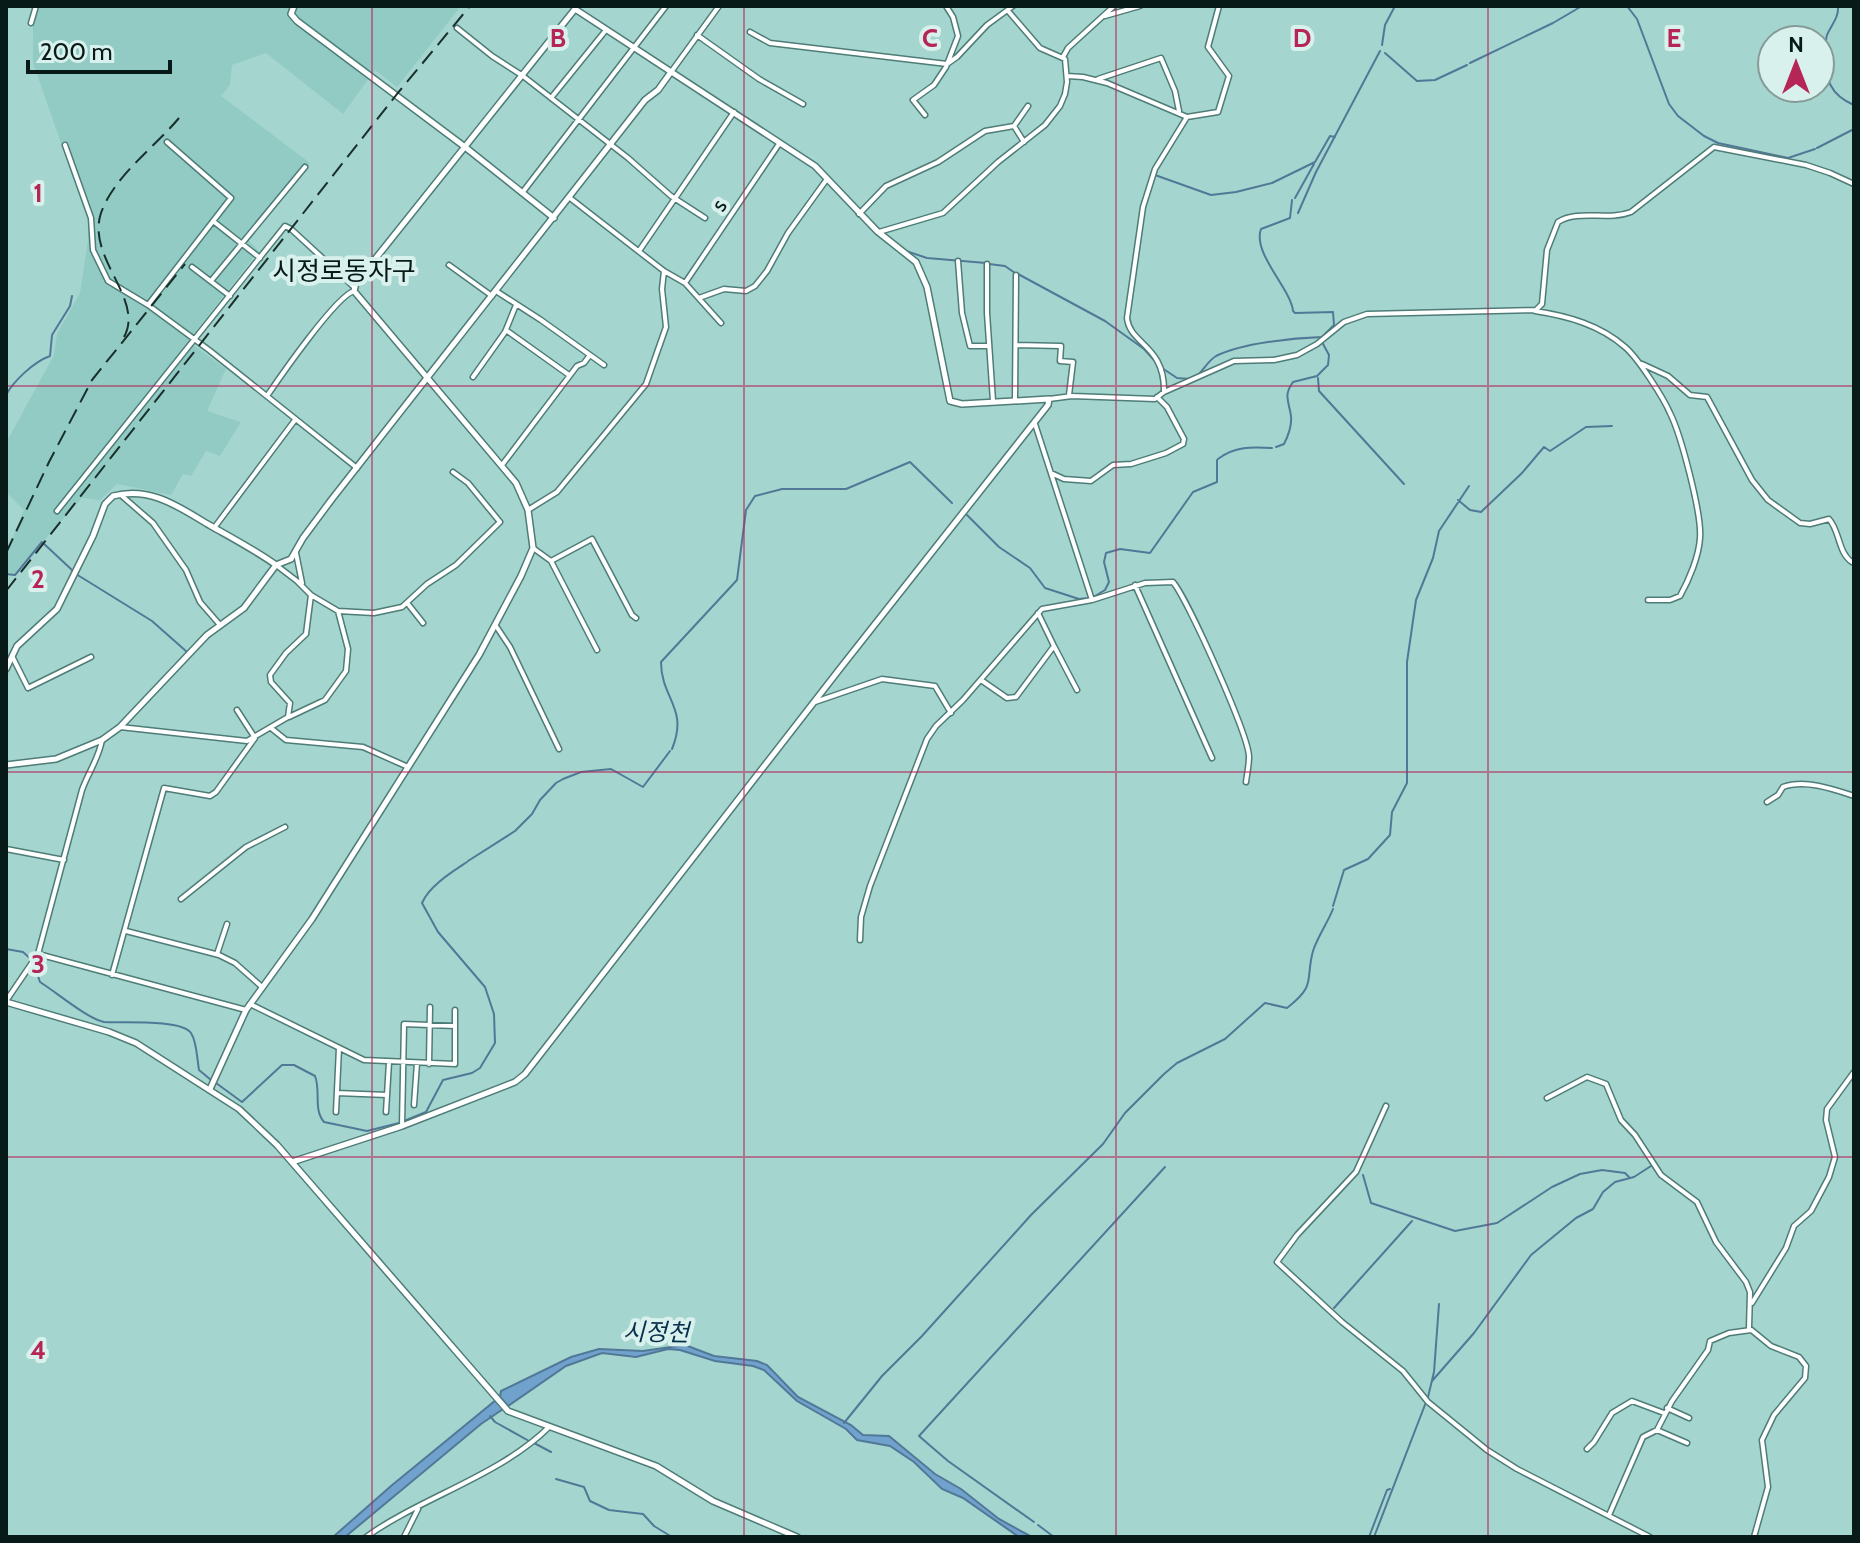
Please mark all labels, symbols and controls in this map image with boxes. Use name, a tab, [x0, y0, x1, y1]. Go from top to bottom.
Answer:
text: B	[550, 22, 566, 54]
text: C	[922, 22, 938, 54]
text: D	[1293, 22, 1311, 54]
text: E	[1667, 22, 1681, 54]
scale bar	[28, 24, 170, 74]
north arrow	[1756, 24, 1836, 104]
text: N	[1788, 31, 1804, 58]
text: 200 m	[40, 37, 113, 66]
text: 1	[33, 177, 43, 209]
street label: s	[705, 194, 733, 216]
district label: 시정로동자구	[272, 255, 416, 287]
text: 2	[31, 563, 45, 595]
text: 3	[31, 948, 45, 980]
water label: 시정천	[623, 1317, 692, 1347]
text: 4	[30, 1334, 46, 1366]

